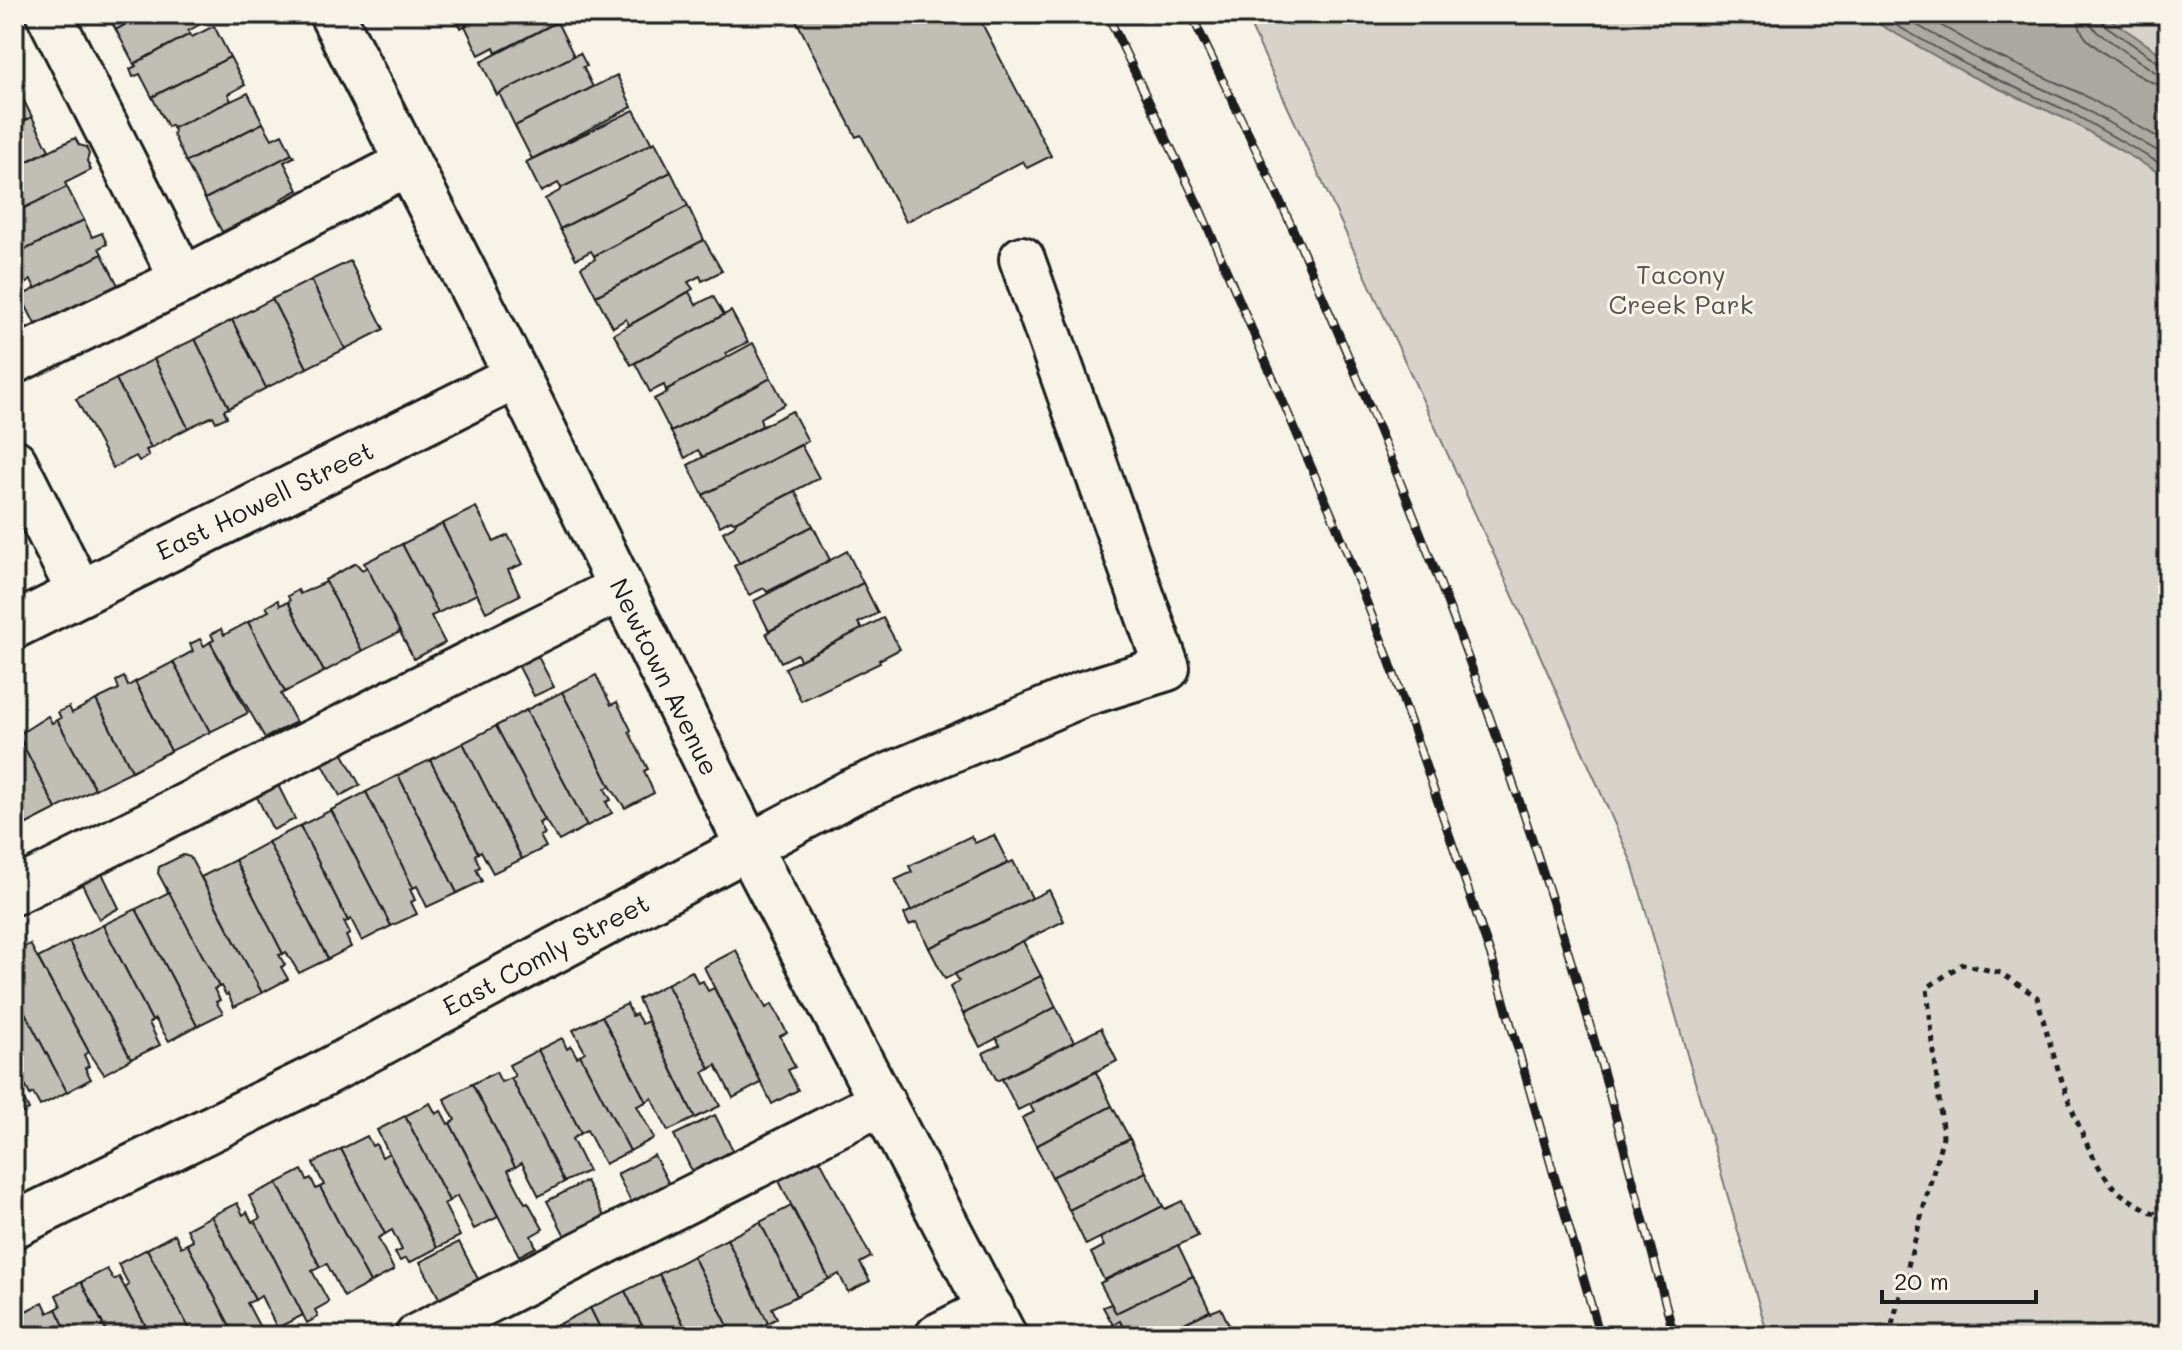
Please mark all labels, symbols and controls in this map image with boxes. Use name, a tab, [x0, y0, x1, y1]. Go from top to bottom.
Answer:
park label: Tacony Creek Park	[1609, 257, 1753, 321]
street label: East Howell Street	[150, 433, 379, 568]
street label: Newtown Avenue	[602, 572, 727, 781]
street label: East Comly Street	[436, 885, 655, 1023]
scale bar	[1882, 1254, 2036, 1304]
text: 20 m	[1894, 1265, 1949, 1296]

